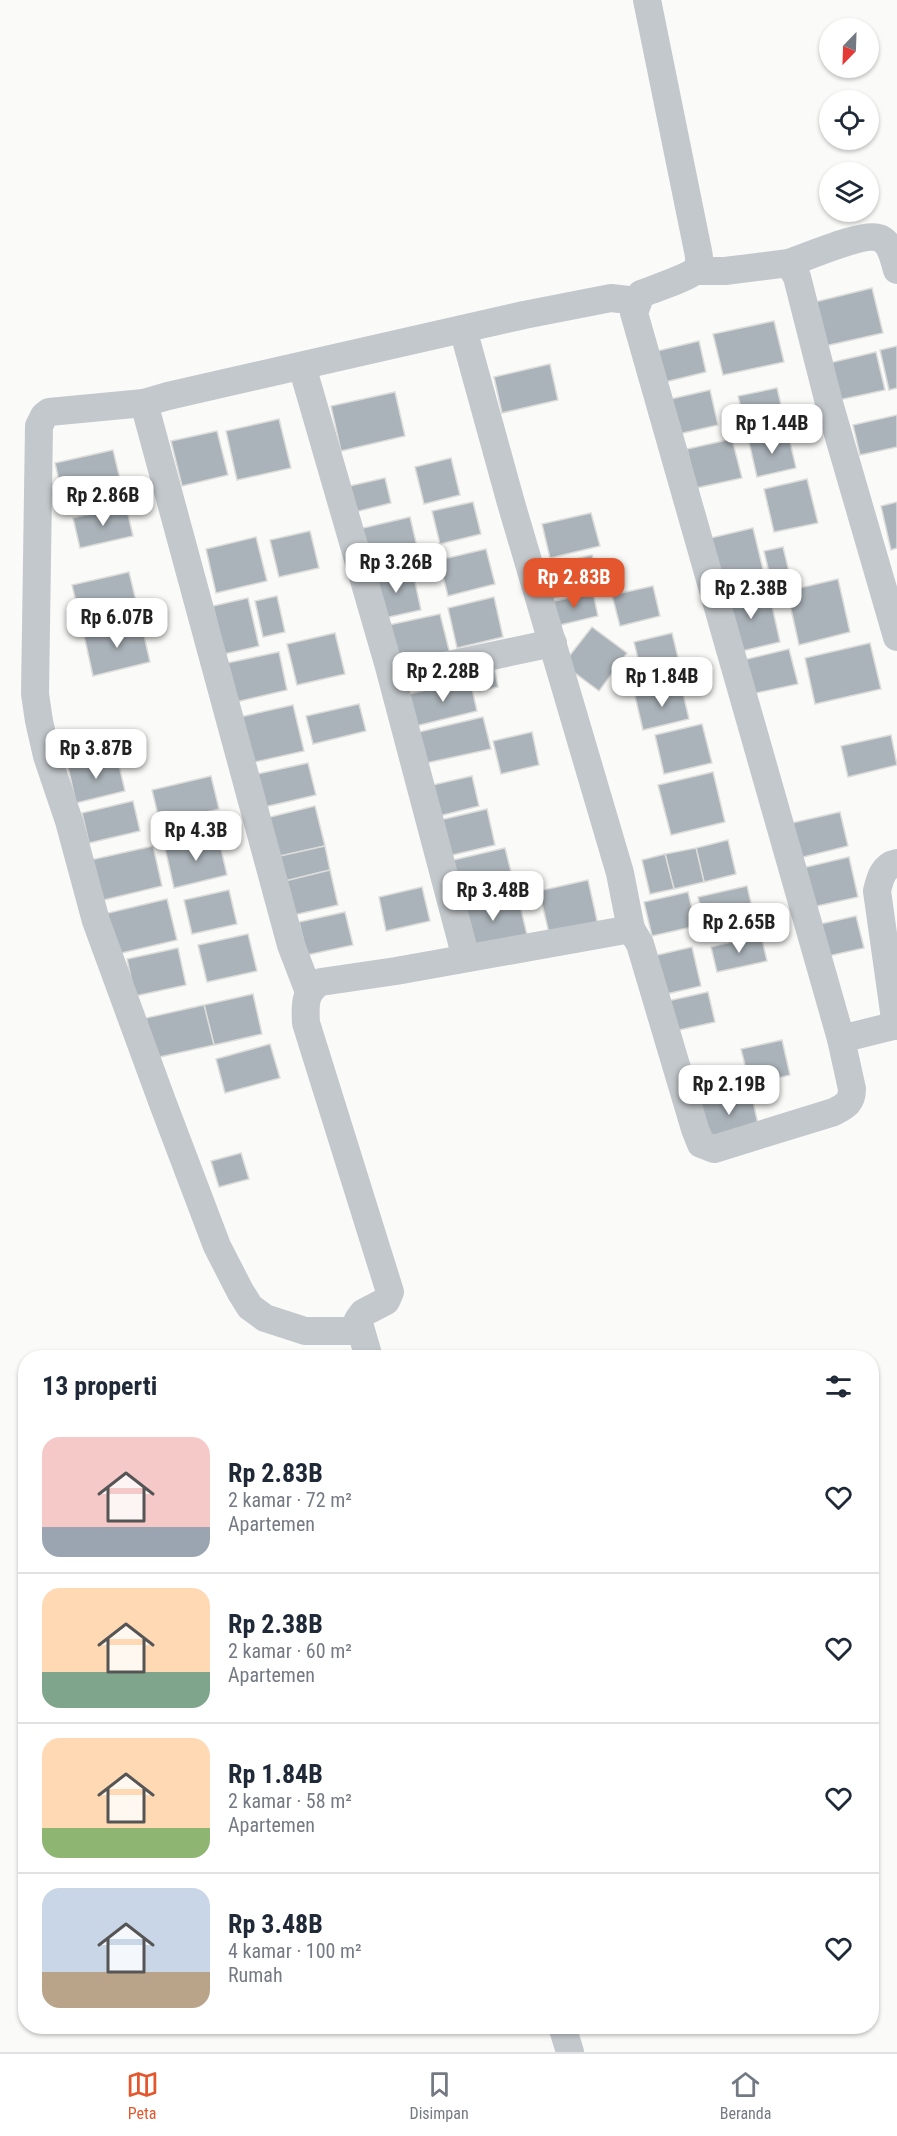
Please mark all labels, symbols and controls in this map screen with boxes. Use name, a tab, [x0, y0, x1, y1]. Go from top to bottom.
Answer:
north arrow	[819, 18, 879, 78]
map controls	[819, 18, 879, 222]
button: locate	[819, 90, 879, 150]
button: layers	[819, 162, 879, 222]
pin: Rp 1.44B	[710, 404, 834, 455]
text: Rp 1.44B	[736, 411, 808, 435]
pin: Rp 2.86B	[41, 476, 165, 527]
text: Rp 2.86B	[67, 483, 139, 507]
pin: Rp 3.26B	[334, 543, 458, 594]
text: Rp 3.26B	[360, 550, 432, 574]
pin: Rp 2.83B	[512, 558, 636, 609]
text: Rp 2.83B	[538, 565, 610, 589]
pin: Rp 2.38B	[689, 569, 813, 620]
text: Rp 2.38B	[715, 576, 787, 600]
pin: Rp 6.07B	[55, 598, 179, 649]
text: Rp 6.07B	[81, 605, 153, 629]
pin: Rp 2.28B	[381, 652, 505, 703]
pin: Rp 1.84B	[600, 657, 724, 708]
text: Rp 2.28B	[407, 659, 479, 683]
text: Rp 1.84B	[626, 664, 698, 688]
pin: Rp 3.87B	[34, 729, 158, 780]
text: Rp 3.87B	[60, 736, 132, 760]
pin: Rp 4.3B	[141, 811, 251, 862]
text: Rp 4.3B	[165, 818, 227, 842]
pin: Rp 3.48B	[431, 871, 555, 922]
text: Rp 3.48B	[457, 878, 529, 902]
pin: Rp 2.65B	[677, 903, 801, 954]
text: Rp 2.65B	[703, 910, 775, 934]
pin: Rp 2.19B	[667, 1065, 791, 1116]
text: Rp 2.19B	[693, 1072, 765, 1096]
icon: filters	[822, 1370, 855, 1403]
text: 13 properti	[42, 1371, 157, 1401]
text: Rp 2.83B	[228, 1458, 323, 1488]
icon: home	[90, 1461, 162, 1533]
icon: heart	[822, 1481, 855, 1514]
text: 2 kamar · 72 m²	[228, 1488, 352, 1512]
text: Apartemen	[228, 1512, 315, 1536]
text: Rp 2.38B	[228, 1609, 323, 1639]
icon: home	[90, 1612, 162, 1684]
icon: heart	[822, 1632, 855, 1665]
text: 2 kamar · 60 m²	[228, 1639, 352, 1663]
text: Apartemen	[228, 1663, 315, 1687]
text: Rp 1.84B	[228, 1759, 323, 1789]
icon: home	[90, 1762, 162, 1834]
icon: heart	[822, 1782, 855, 1815]
text: 2 kamar · 58 m²	[228, 1789, 352, 1813]
text: Apartemen	[228, 1813, 315, 1837]
text: Rp 3.48B	[228, 1909, 323, 1939]
icon: home	[90, 1912, 162, 1984]
icon: heart	[822, 1932, 855, 1965]
text: 4 kamar · 100 m²	[228, 1939, 362, 1963]
text: Rumah	[228, 1963, 283, 1987]
tab: Peta	[126, 2068, 159, 2123]
tab: Disimpan	[410, 2068, 469, 2123]
tab: Beranda	[720, 2068, 771, 2123]

